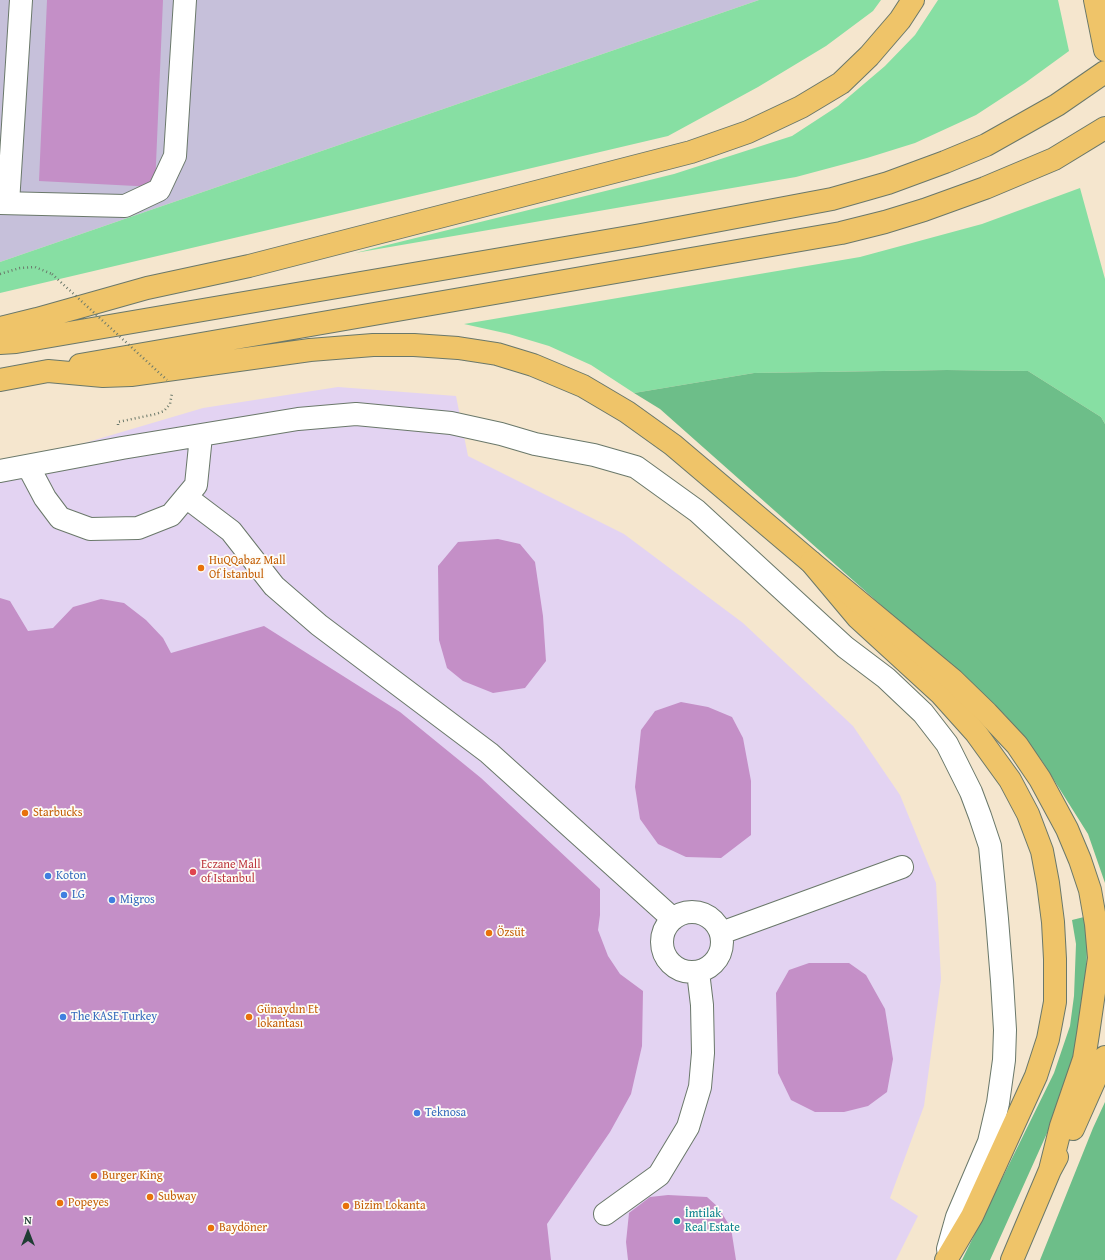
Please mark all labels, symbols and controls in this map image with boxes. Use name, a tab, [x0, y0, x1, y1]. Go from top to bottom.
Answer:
place label: HuQQabaz Mall Of İstanbul	[209, 554, 286, 582]
marker: HuQQabaz Mall Of İstanbul	[196, 563, 206, 573]
place label: Starbucks	[33, 806, 82, 820]
marker: Starbucks	[20, 808, 30, 818]
place label: Eczane Mall of Istanbul	[201, 858, 261, 886]
marker: Eczane Mall of Istanbul	[188, 867, 198, 877]
place label: Koton	[56, 869, 86, 883]
marker: Koton	[43, 871, 53, 881]
place label: LG	[72, 888, 85, 902]
marker: LG	[59, 890, 69, 900]
place label: Migros	[120, 893, 155, 907]
marker: Migros	[107, 895, 117, 905]
place label: Özsüt	[497, 926, 525, 940]
marker: Özsüt	[484, 928, 494, 938]
place label: Günaydın Et lokantası	[257, 1003, 318, 1031]
place label: The KASE Turkey	[71, 1010, 157, 1024]
marker: The KASE Turkey	[58, 1012, 68, 1022]
marker: Günaydın Et lokantası	[244, 1012, 254, 1022]
place label: Teknosa	[425, 1106, 466, 1120]
marker: Teknosa	[412, 1108, 422, 1118]
place label: Burger King	[102, 1169, 163, 1183]
marker: Burger King	[89, 1171, 99, 1181]
place label: Subway	[158, 1190, 197, 1204]
marker: Subway	[145, 1192, 155, 1202]
place label: Popeyes	[68, 1196, 109, 1210]
marker: Popeyes	[55, 1198, 65, 1208]
place label: Bizim Lokanta	[354, 1199, 426, 1213]
marker: Bizim Lokanta	[341, 1201, 351, 1211]
place label: İmtilak Real Estate	[685, 1207, 740, 1235]
north arrow	[8, 1212, 48, 1252]
text: N	[24, 1212, 32, 1228]
marker: İmtilak Real Estate	[672, 1216, 682, 1226]
place label: Baydöner	[219, 1221, 267, 1235]
marker: Baydöner	[206, 1223, 216, 1233]

